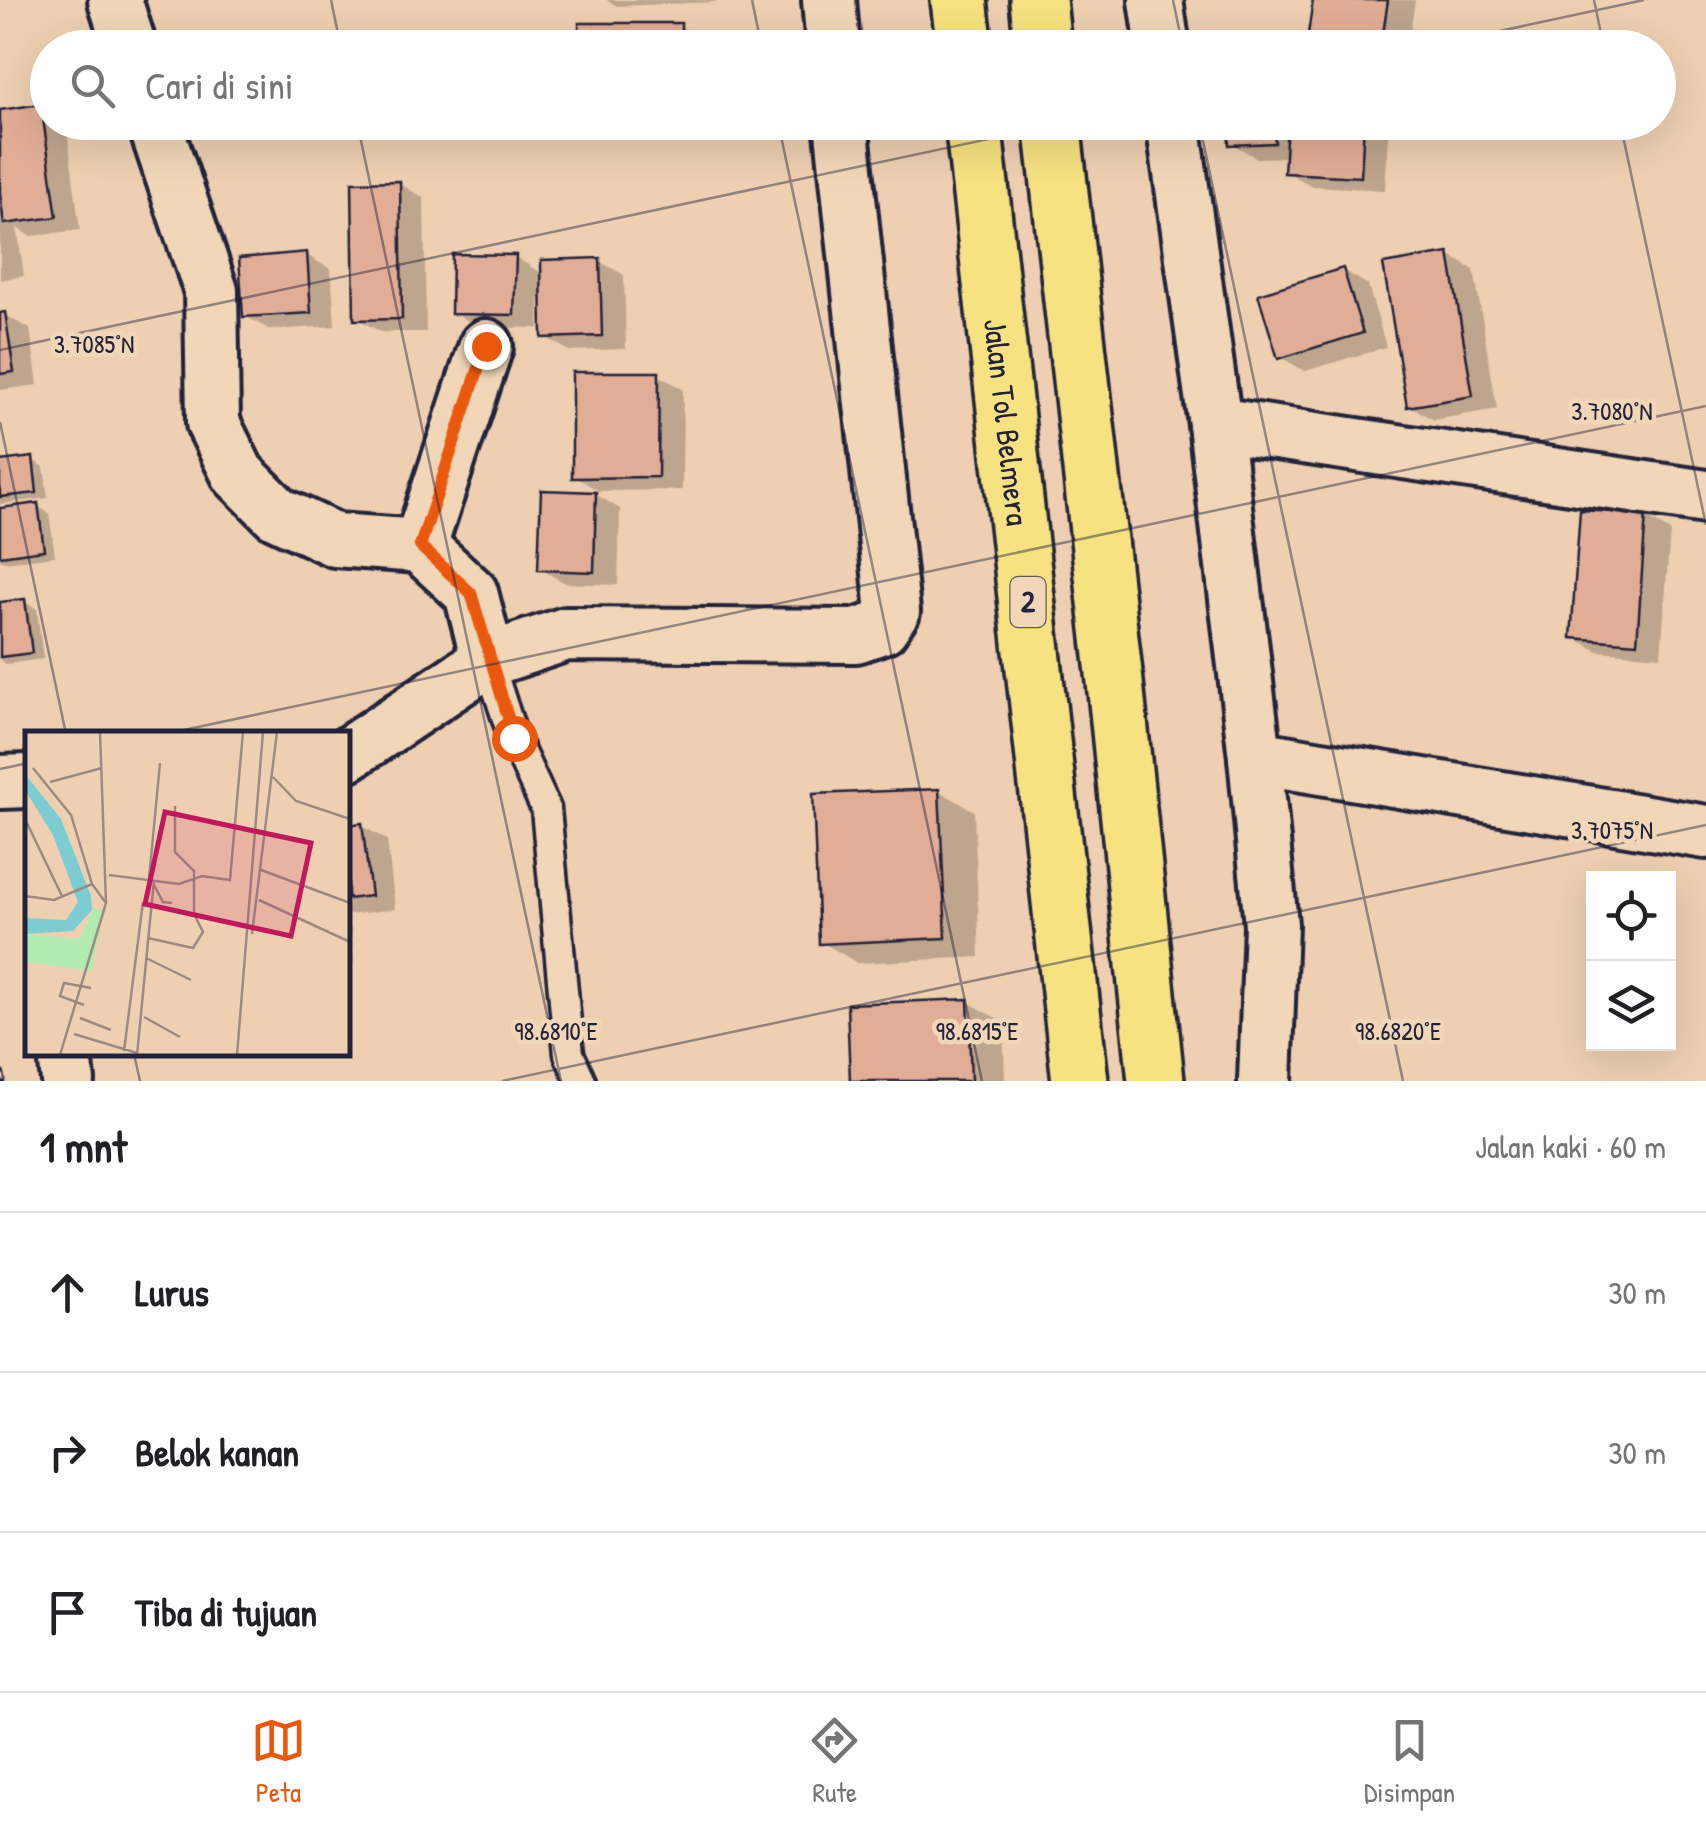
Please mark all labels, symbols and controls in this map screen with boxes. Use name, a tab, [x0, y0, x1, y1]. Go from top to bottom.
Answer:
search box	[30, 30, 1676, 140]
icon: search	[65, 58, 120, 113]
text: Cari di sini	[145, 59, 294, 111]
street label: Jalan Tol Belmera	[974, 316, 1040, 528]
route end	[464, 324, 510, 370]
text: 3.7085°N	[54, 327, 134, 361]
text: 3.7080°N	[1571, 394, 1653, 428]
road number: 2	[1010, 577, 1046, 627]
route start	[492, 716, 538, 762]
inset map	[25, 731, 350, 1056]
text: 3.7075°N	[1571, 813, 1653, 847]
map controls	[1586, 871, 1676, 1051]
button: locate	[1586, 871, 1676, 961]
button: layers	[1586, 961, 1676, 1051]
text: 98.6810°E	[514, 1014, 598, 1048]
text: 98.6815°E	[936, 1014, 1018, 1048]
text: 98.6820°E	[1355, 1014, 1441, 1048]
text: 1 mnt	[40, 1118, 127, 1175]
text: Jalan kaki · 60 m	[1475, 1125, 1666, 1168]
icon: ahead	[40, 1265, 95, 1320]
text: Lurus	[135, 1266, 209, 1318]
text: 30 m	[1608, 1271, 1666, 1314]
icon: right	[40, 1425, 95, 1480]
text: Belok kanan	[135, 1426, 299, 1478]
text: 30 m	[1608, 1431, 1666, 1474]
icon: arrive	[40, 1585, 95, 1640]
text: Tiba di tujuan	[135, 1586, 317, 1638]
tab: Peta	[251, 1713, 306, 1811]
tab: Rute	[807, 1713, 862, 1811]
tab: Disimpan	[1364, 1713, 1455, 1811]

